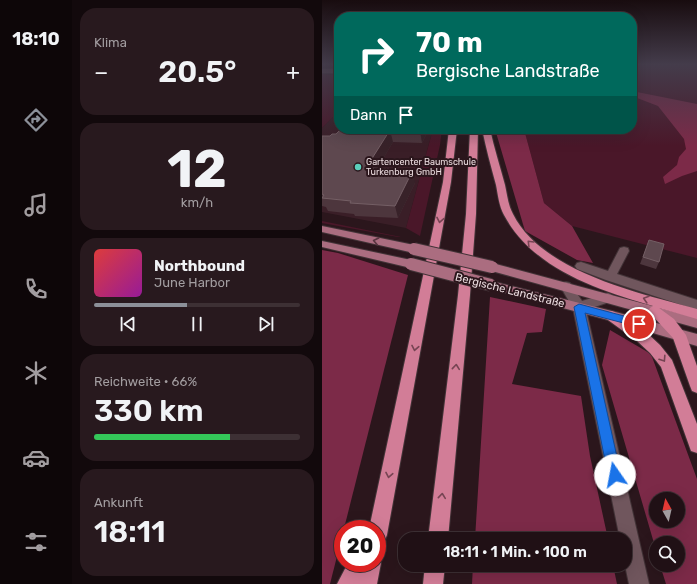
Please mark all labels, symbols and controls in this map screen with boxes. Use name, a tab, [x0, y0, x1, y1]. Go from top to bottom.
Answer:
text: 70 m	[416, 26, 483, 59]
text: 18:10	[12, 28, 60, 50]
icon: right	[350, 28, 402, 80]
text: Klima	[94, 35, 127, 50]
text: 20.5°	[158, 54, 236, 90]
text: −	[94, 59, 108, 86]
text: +	[286, 59, 300, 86]
text: Bergische Landstraße	[416, 60, 600, 82]
icon: arrive	[395, 104, 417, 126]
icon: directions	[22, 106, 50, 134]
text: Dann	[350, 106, 387, 124]
text: 12	[167, 138, 227, 200]
place label: Gartencenter Baumschule Turkenburg GmbH	[366, 157, 476, 177]
marker: Gartencenter Baumschule Turkenburg GmbH	[353, 162, 363, 172]
icon: music	[22, 191, 50, 219]
text: km/h	[181, 195, 213, 210]
one-way arrow	[436, 217, 445, 224]
one-way arrow	[373, 237, 379, 245]
one-way arrow	[527, 240, 535, 248]
text: Northbound	[154, 257, 245, 275]
street label: Bergische Landstraße	[454, 271, 566, 310]
icon: phone	[22, 275, 50, 303]
text: June Harbor	[154, 275, 230, 290]
one-way arrow	[643, 295, 650, 304]
pin	[622, 307, 656, 341]
icon: previous	[117, 313, 139, 335]
icon: pause	[186, 313, 208, 335]
icon: next	[255, 313, 277, 335]
icon: arrive	[628, 313, 650, 335]
one-way arrow	[411, 345, 420, 351]
one-way arrow	[658, 354, 665, 361]
icon: climate	[22, 359, 50, 387]
one-way arrow	[452, 364, 461, 370]
text: Reichweite · 66%	[94, 374, 197, 389]
text: 330 km	[94, 393, 204, 429]
icon: car	[22, 444, 50, 472]
position arrow	[594, 454, 636, 496]
one-way arrow	[386, 472, 394, 479]
north arrow	[649, 492, 685, 528]
map controls	[649, 492, 685, 572]
one-way arrow	[438, 493, 447, 500]
text: Ankunft	[94, 495, 143, 510]
text: 18:11	[94, 514, 166, 550]
speed limit sign: 20	[334, 520, 386, 572]
icon: filters	[22, 528, 50, 556]
button: search	[649, 536, 685, 572]
text: 18:11 · 1 Min. · 100 m	[443, 543, 587, 561]

